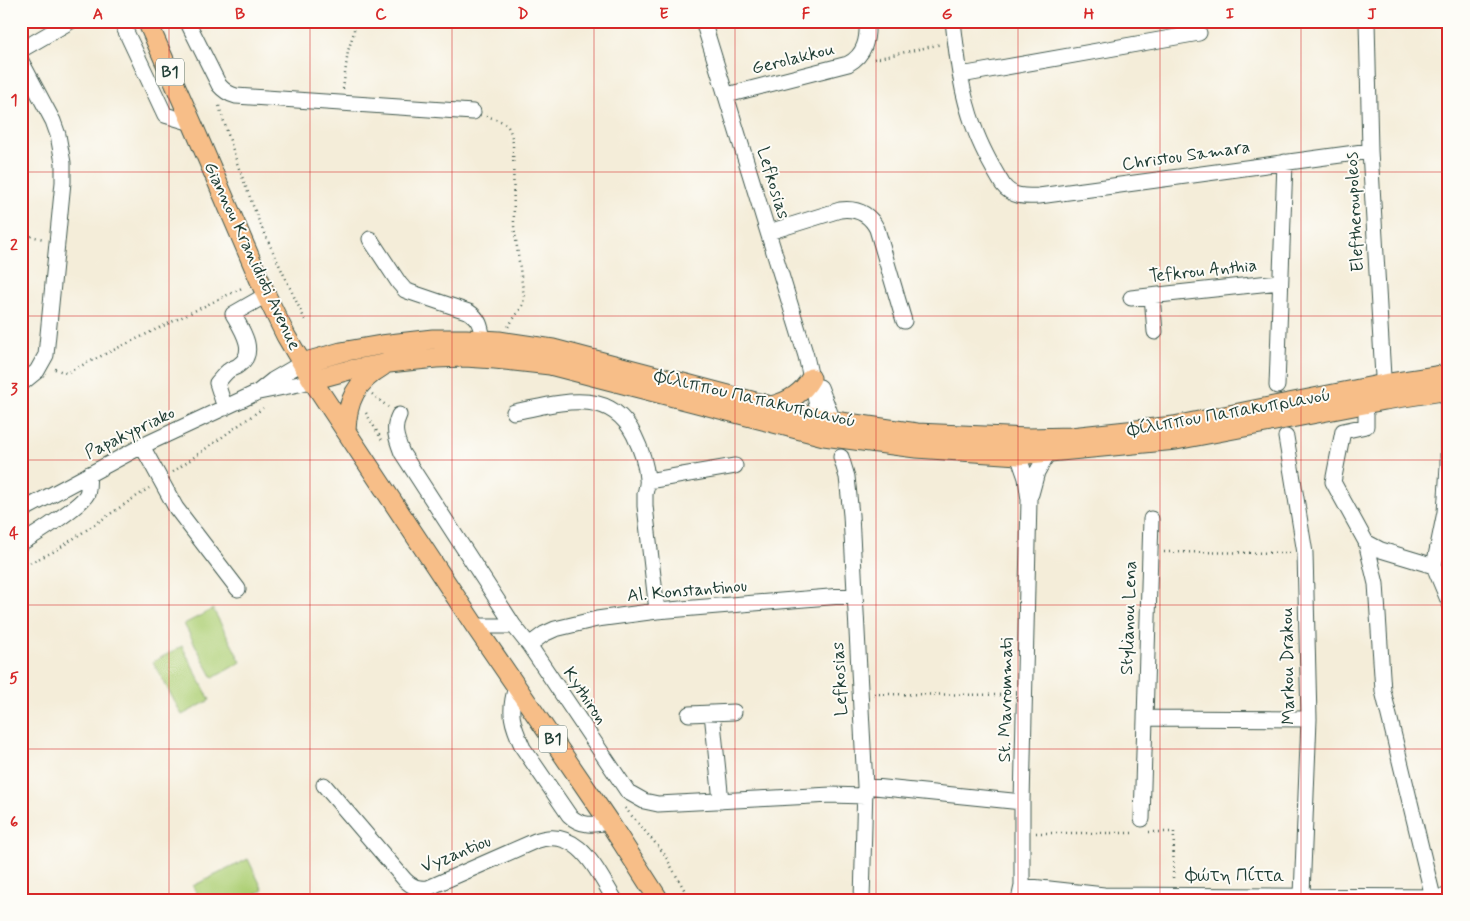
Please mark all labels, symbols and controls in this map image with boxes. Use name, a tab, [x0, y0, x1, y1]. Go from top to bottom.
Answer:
text: A	[93, 4, 103, 25]
text: B	[235, 4, 245, 25]
text: C	[375, 4, 387, 25]
text: D	[517, 4, 529, 25]
text: E	[659, 4, 669, 25]
text: F	[802, 4, 811, 25]
text: G	[942, 4, 953, 25]
text: H	[1084, 4, 1095, 25]
text: I	[1226, 4, 1235, 25]
text: J	[1367, 4, 1377, 25]
street label: Gerolakkou	[749, 37, 837, 81]
road number: B1	[156, 58, 184, 86]
text: 1	[10, 90, 18, 111]
street label: Christou Samara	[1120, 135, 1252, 177]
street label: Lefkosias	[751, 144, 795, 222]
street label: Eleftheroupoleos	[1340, 151, 1370, 273]
street label: Giannou Kranidioti Avenue	[198, 158, 306, 354]
text: 2	[10, 235, 18, 256]
street label: Tefkrou Anthia	[1148, 253, 1258, 289]
street label: Φίλιππου Παπακυπριανού	[651, 364, 858, 434]
text: 3	[10, 379, 18, 400]
street label: Φίλιππου Παπακυπριανού	[1125, 383, 1333, 443]
street label: Papakypriako	[81, 401, 179, 465]
text: 4	[9, 523, 19, 544]
street label: Stylianou Lena	[1115, 560, 1143, 676]
street label: Al. Konstantinou	[626, 574, 748, 608]
street label: Markou Drakou	[1275, 607, 1301, 725]
street label: St. Mavrommati	[993, 637, 1019, 763]
street label: Lefkosias	[826, 641, 854, 717]
street label: Kythiron	[557, 663, 613, 729]
text: 5	[9, 668, 19, 689]
road number: B1	[539, 726, 567, 752]
text: 6	[10, 812, 18, 833]
street label: Vyzantiou	[417, 829, 495, 879]
street label: Φώτη Πίττα	[1184, 864, 1285, 888]

